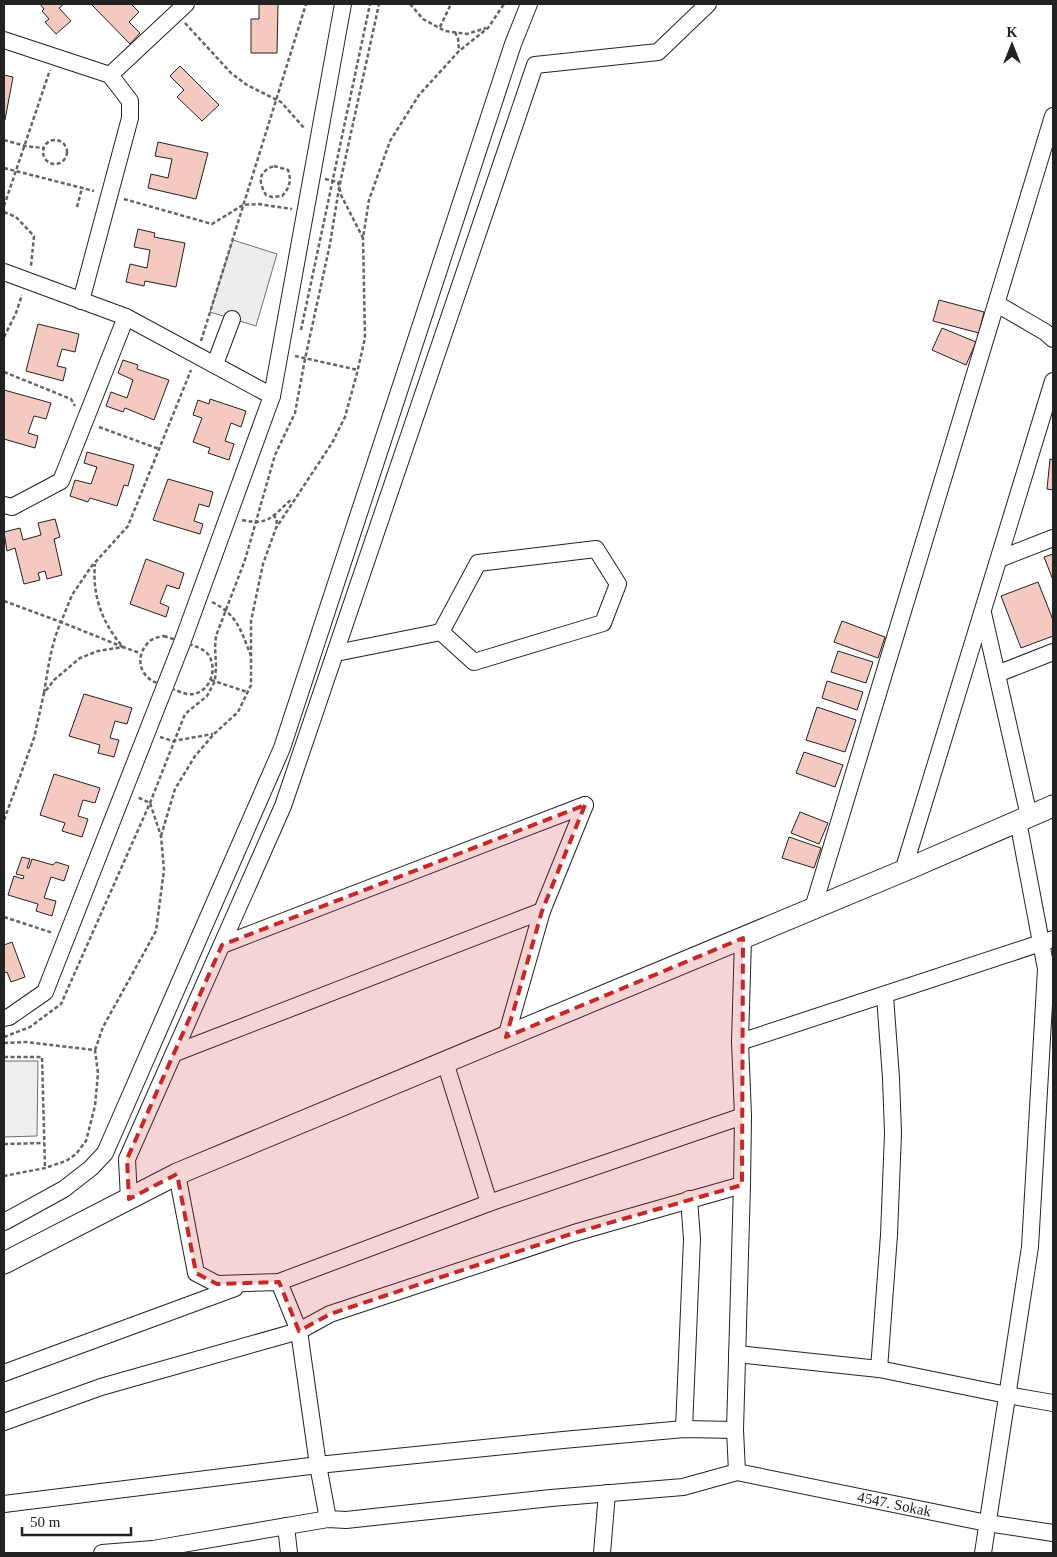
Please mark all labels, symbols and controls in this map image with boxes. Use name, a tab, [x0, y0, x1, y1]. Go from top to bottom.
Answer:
north arrow	[987, 20, 1037, 70]
text: K	[1007, 25, 1018, 40]
street label: 4547. Sokak	[856, 1489, 933, 1520]
scale bar	[22, 1504, 131, 1536]
text: 50 m	[30, 1514, 61, 1530]

